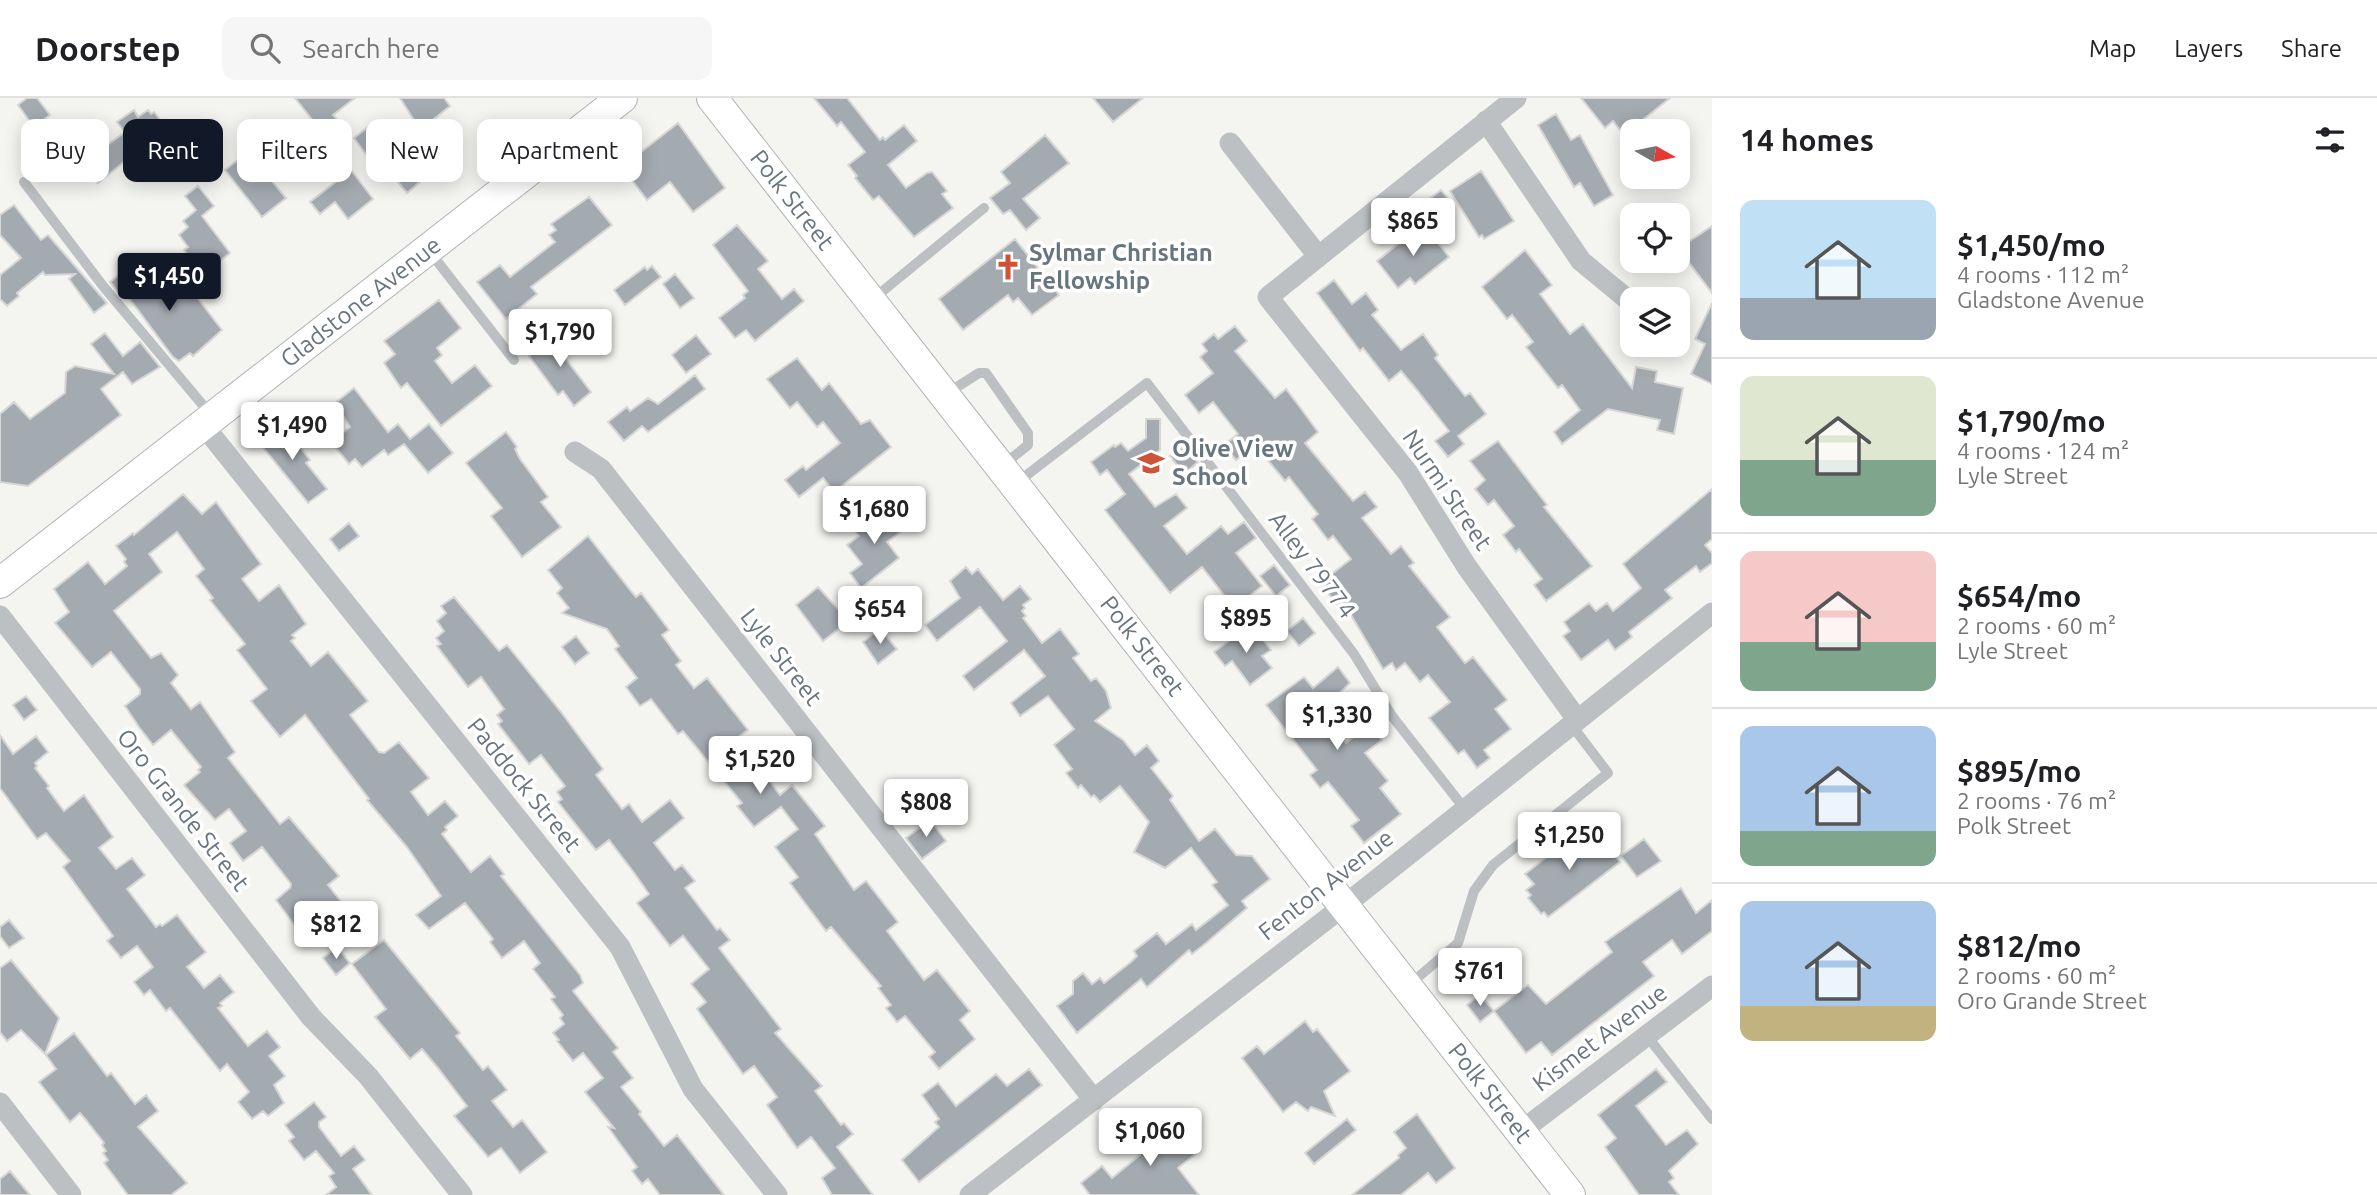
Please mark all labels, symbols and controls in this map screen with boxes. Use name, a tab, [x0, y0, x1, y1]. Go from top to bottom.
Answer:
search box	[222, 17, 712, 80]
icon: search	[246, 29, 284, 67]
text: Doorstep	[35, 30, 180, 67]
text: Search here	[302, 34, 440, 63]
text: Map	[2089, 35, 2136, 62]
text: Layers	[2174, 35, 2243, 62]
text: Share	[2281, 35, 2342, 62]
chip: Buy	[21, 119, 109, 182]
chip: Rent	[123, 119, 223, 182]
chip: Filters	[237, 119, 352, 182]
chip: New	[366, 119, 463, 182]
chip: Apartment	[477, 119, 642, 182]
north arrow	[1620, 119, 1690, 189]
map controls	[1620, 119, 1690, 357]
icon: filters	[2311, 121, 2349, 159]
text: 14 homes	[1740, 123, 1874, 157]
street label: Polk Street	[745, 144, 840, 255]
pin: $865	[1372, 198, 1454, 258]
button: locate	[1620, 203, 1690, 273]
text: $865	[1387, 208, 1439, 233]
icon: home	[1796, 228, 1880, 312]
text: $1,450/mo	[1957, 228, 2106, 262]
street label: Gladstone Avenue	[275, 231, 446, 373]
place label: Sylmar Christian Fellowship	[1029, 239, 1213, 294]
church icon: Sylmar Christian Fellowship	[993, 252, 1023, 282]
pin: $1,450	[112, 254, 226, 313]
text: 4 rooms · 112 m²	[1957, 262, 2129, 287]
text: $1,450	[134, 263, 204, 288]
button: layers	[1620, 287, 1690, 357]
text: Gladstone Avenue	[1957, 287, 2145, 312]
pin: $1,790	[503, 310, 617, 369]
text: $1,790	[525, 319, 595, 344]
pin: $1,490	[235, 402, 349, 462]
icon: home	[1796, 404, 1880, 488]
text: $1,790/mo	[1957, 404, 2106, 438]
text: $1,490	[257, 412, 327, 437]
street label: Nurmi Street	[1397, 425, 1498, 555]
place label: Olive View School	[1172, 435, 1294, 490]
text: 4 rooms · 124 m²	[1957, 438, 2129, 463]
school or university icon: Olive View School	[1136, 448, 1166, 478]
text: Lyle Street	[1957, 463, 2068, 488]
pin: $1,680	[817, 486, 931, 546]
text: $1,680	[839, 496, 909, 521]
street label: Alley 79774	[1264, 506, 1361, 623]
icon: home	[1796, 579, 1880, 663]
text: $654/mo	[1957, 579, 2081, 613]
pin: $654	[839, 587, 921, 646]
street label: Polk Street	[1095, 590, 1190, 701]
text: $654	[854, 596, 906, 621]
pin: $895	[1205, 596, 1287, 655]
street label: Lyle Street	[735, 603, 828, 711]
text: $895	[1220, 605, 1272, 630]
text: 2 rooms · 60 m²	[1957, 613, 2116, 638]
text: Lyle Street	[1957, 638, 2068, 663]
pin: $1,330	[1280, 692, 1394, 752]
text: $1,330	[1302, 702, 1372, 727]
street label: Paddock Street	[462, 712, 587, 857]
street label: Oro Grande Street	[112, 723, 255, 896]
pin: $1,520	[703, 736, 817, 796]
text: $1,520	[725, 746, 795, 771]
icon: home	[1796, 754, 1880, 838]
text: $895/mo	[1957, 754, 2081, 788]
pin: $808	[885, 780, 967, 839]
text: 2 rooms · 76 m²	[1957, 788, 2116, 813]
text: $808	[900, 789, 952, 814]
pin: $1,250	[1512, 812, 1626, 872]
text: Polk Street	[1957, 813, 2071, 838]
text: $1,250	[1534, 822, 1604, 847]
street label: Fenton Avenue	[1253, 824, 1398, 945]
pin: $812	[295, 902, 377, 961]
text: $812	[310, 911, 362, 936]
icon: home	[1796, 929, 1880, 1013]
text: $812/mo	[1957, 929, 2081, 963]
pin: $761	[1439, 948, 1521, 1008]
text: $761	[1454, 958, 1506, 983]
text: 2 rooms · 60 m²	[1957, 963, 2116, 988]
street label: Kismet Avenue	[1527, 978, 1672, 1097]
text: Oro Grande Street	[1957, 988, 2147, 1013]
street label: Polk Street	[1443, 1037, 1538, 1148]
pin: $1,060	[1093, 1108, 1207, 1168]
text: $1,060	[1115, 1118, 1185, 1143]

